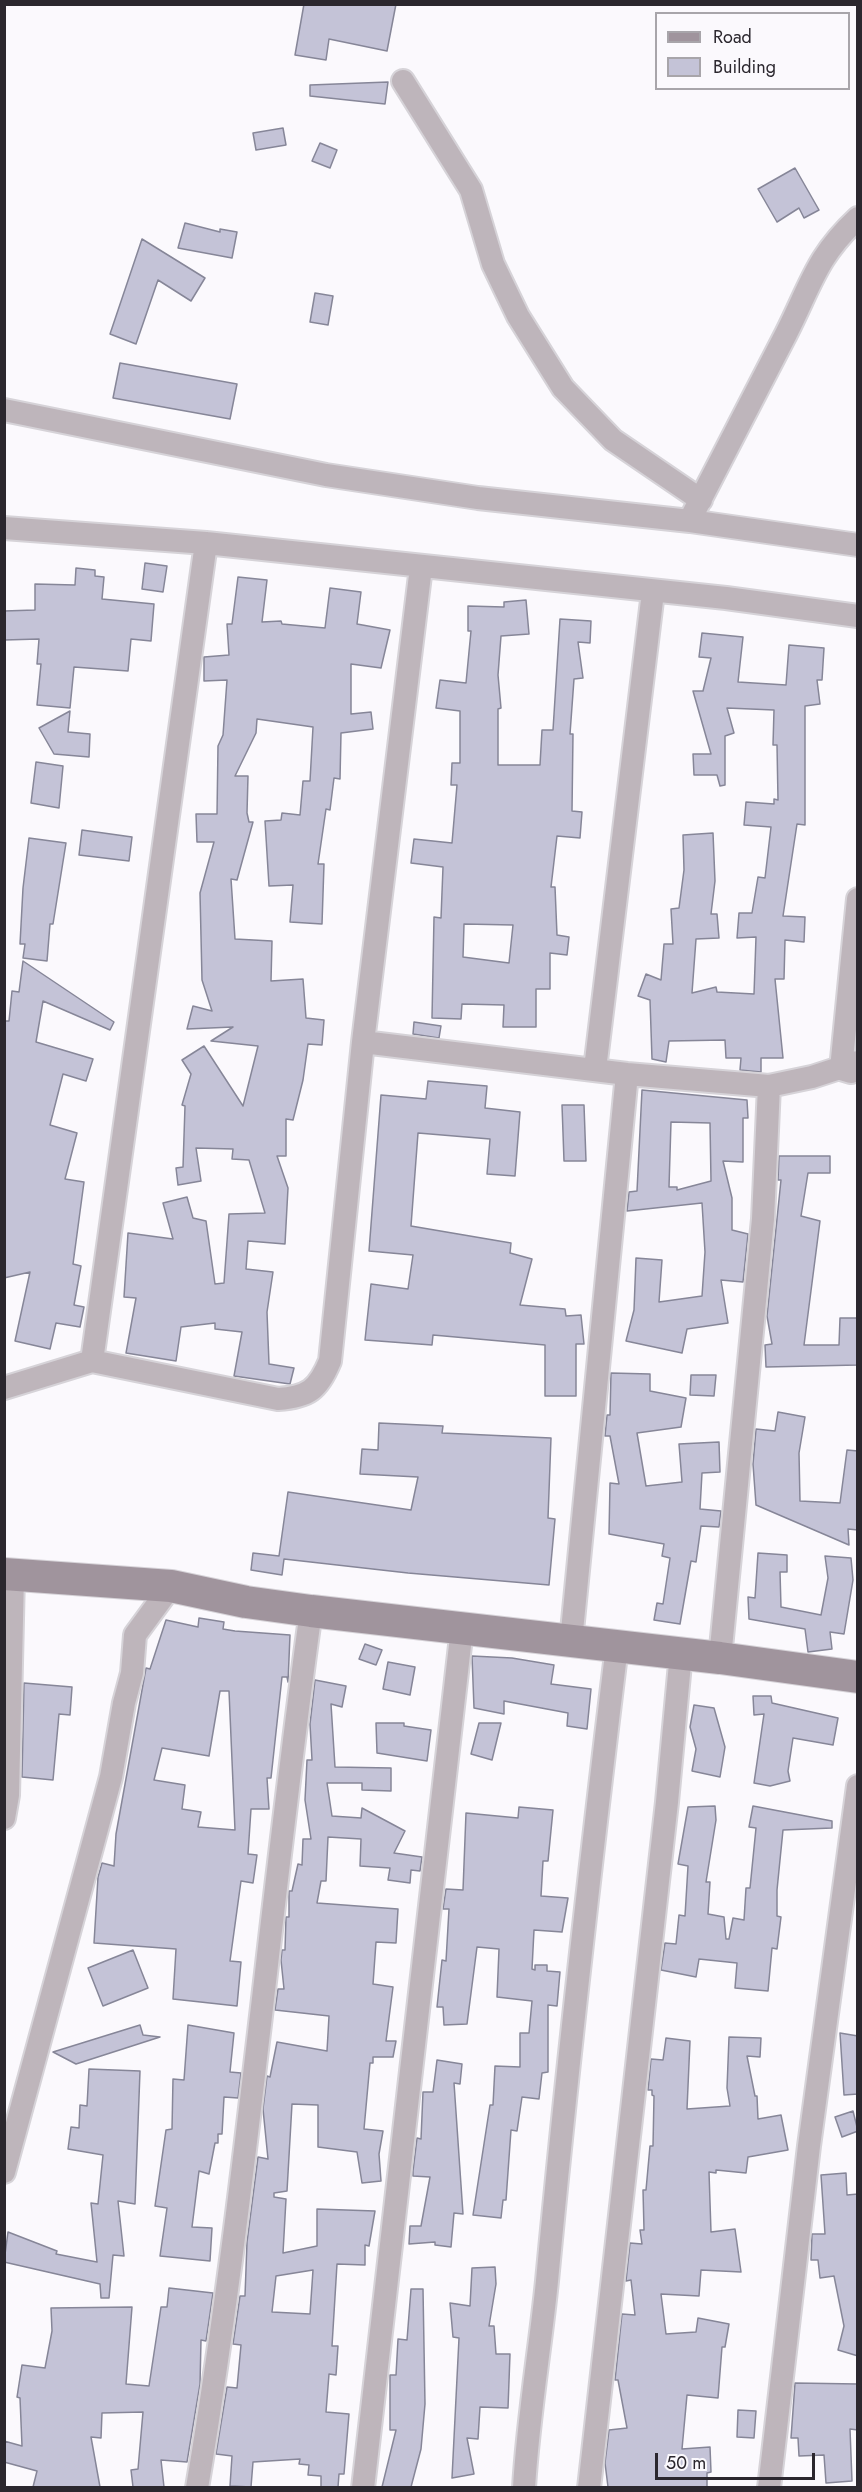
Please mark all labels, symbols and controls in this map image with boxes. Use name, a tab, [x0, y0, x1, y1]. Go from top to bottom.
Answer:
legend	[655, 12, 850, 90]
text: Road	[713, 24, 752, 50]
text: Building	[713, 54, 776, 80]
scale bar	[658, 2441, 818, 2479]
text: 50 m	[666, 2450, 706, 2476]

